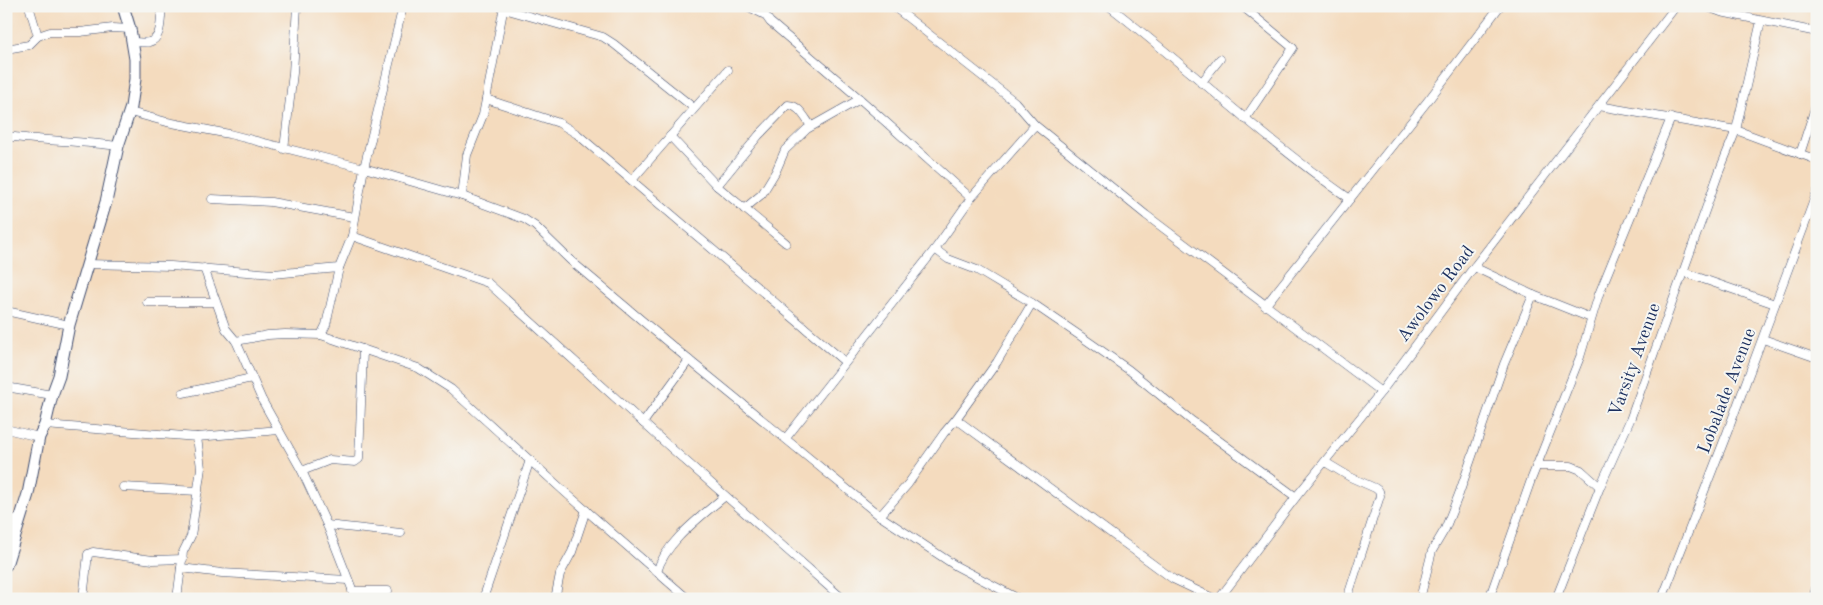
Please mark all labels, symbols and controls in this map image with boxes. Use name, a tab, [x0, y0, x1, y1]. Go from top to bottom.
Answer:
street label: Awolowo Road	[1394, 243, 1478, 345]
street label: Varsity Avenue	[1606, 301, 1664, 419]
street label: Lobalade Avenue	[1695, 326, 1759, 456]

